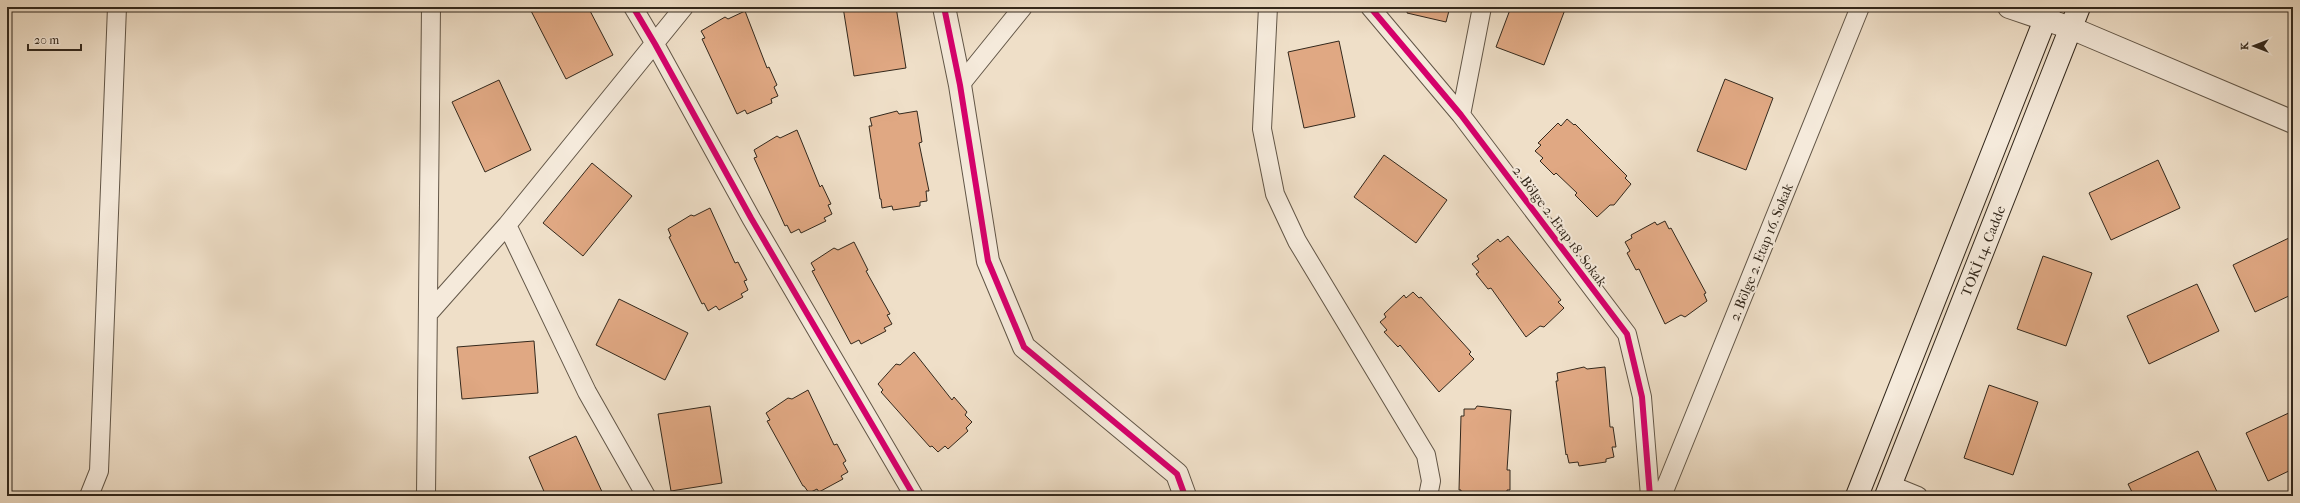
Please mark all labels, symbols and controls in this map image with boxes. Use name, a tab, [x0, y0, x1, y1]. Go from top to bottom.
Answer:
scale bar	[28, 26, 81, 52]
north arrow	[2234, 26, 2274, 66]
text: 20 m	[34, 33, 59, 47]
text: K	[2238, 41, 2251, 50]
street label: 2. Bölge 2. Etap 18. Sokak	[1509, 163, 1611, 291]
street label: 2. Bölge 2. Etap 16. Sokak	[1726, 180, 1797, 324]
street label: TOKİ 14. Cadde	[1958, 203, 2009, 299]

